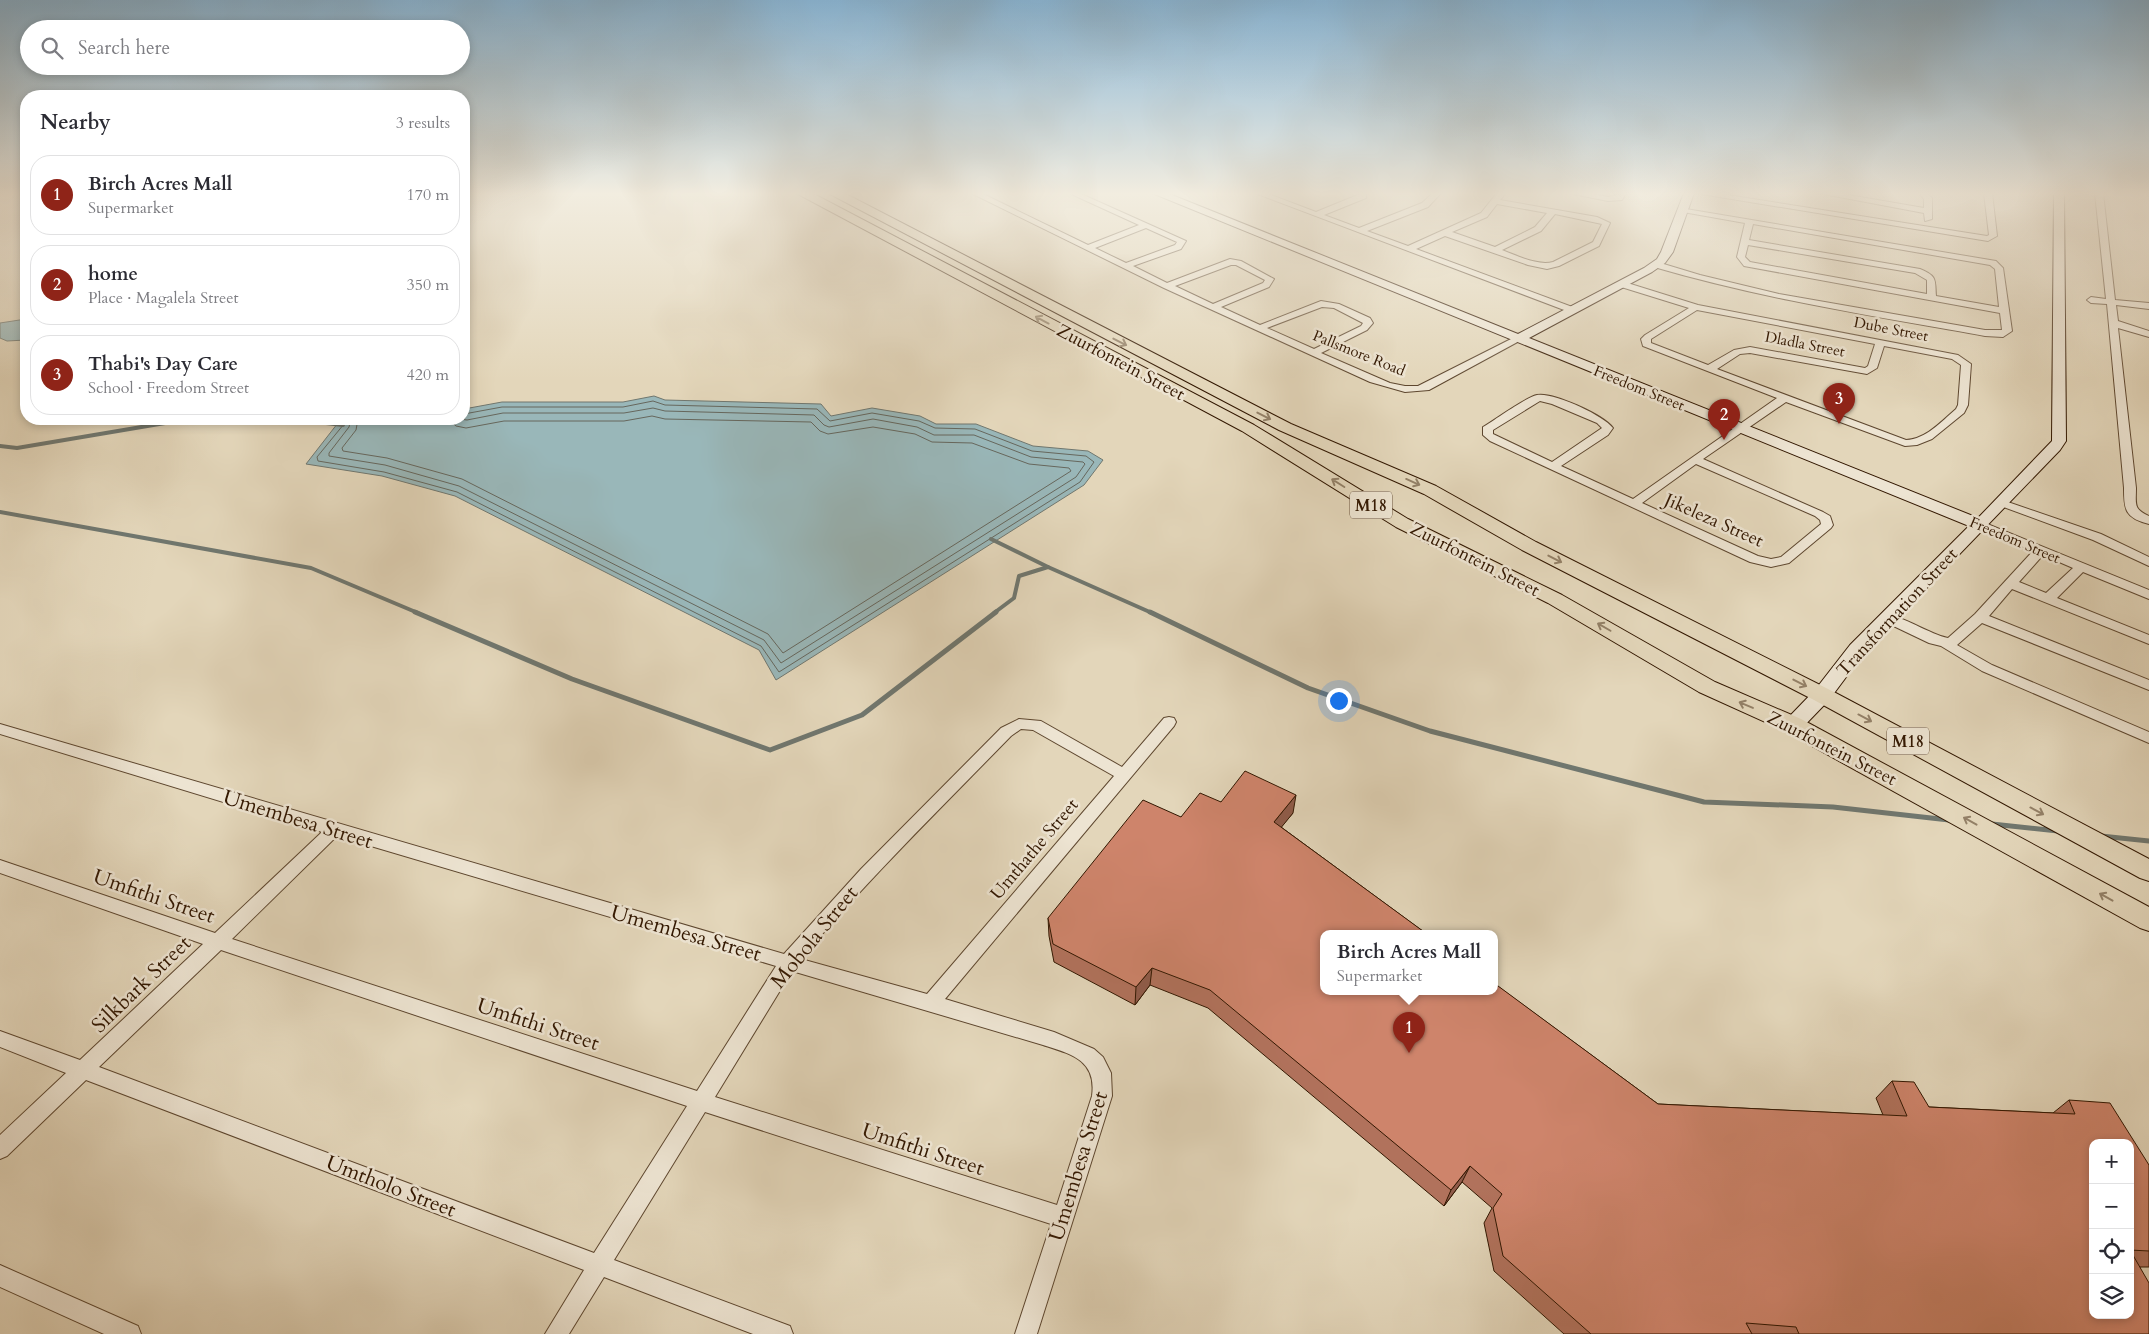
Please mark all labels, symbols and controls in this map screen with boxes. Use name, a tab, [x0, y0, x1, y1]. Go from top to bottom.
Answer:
search box	[20, 20, 470, 75]
icon: search	[38, 34, 66, 62]
text: Search here	[78, 35, 170, 61]
text: Nearby	[40, 108, 111, 137]
text: 3 results	[396, 112, 450, 134]
text: Birch Acres Mall	[88, 171, 232, 197]
text: 1	[53, 184, 61, 206]
text: 170 m	[407, 184, 449, 206]
text: Supermarket	[88, 197, 174, 219]
text: home	[88, 261, 138, 287]
text: 2	[53, 274, 61, 296]
text: 350 m	[407, 274, 449, 296]
text: Place · Magalela Street	[88, 287, 239, 309]
street label: Dube Street	[1852, 312, 1930, 346]
one-way arrow	[1035, 315, 1050, 325]
street label: Zuurfontein Street	[1052, 318, 1190, 407]
street label: Pallsmore Road	[1310, 325, 1408, 381]
street label: Dladla Street	[1763, 326, 1847, 362]
one-way arrow	[1112, 338, 1127, 347]
text: Thabi's Day Care	[88, 351, 238, 377]
street label: Freedom Street	[1590, 361, 1688, 415]
text: 3	[53, 364, 61, 386]
text: 420 m	[407, 364, 449, 386]
text: School · Freedom Street	[88, 377, 249, 399]
pin: 3	[1823, 383, 1855, 424]
pin: 2	[1708, 399, 1740, 440]
one-way arrow	[1256, 412, 1271, 421]
one-way arrow	[1405, 477, 1420, 487]
one-way arrow	[1331, 478, 1345, 488]
street label: Jikeleza Street	[1658, 486, 1767, 553]
road number: M18	[1350, 492, 1392, 518]
street label: Freedom Street	[1967, 512, 2064, 568]
street label: Zuurfontein Street	[1406, 516, 1544, 603]
street label: Transformation Street	[1831, 542, 1964, 682]
one-way arrow	[1548, 555, 1563, 565]
one-way arrow	[1597, 621, 1611, 631]
one-way arrow	[1792, 679, 1807, 688]
your location	[1326, 688, 1352, 714]
one-way arrow	[1739, 699, 1754, 709]
street label: Zuurfontein Street	[1763, 705, 1901, 792]
one-way arrow	[1857, 714, 1872, 723]
road number: M18	[1887, 728, 1929, 754]
street label: Umembesa Street	[219, 783, 377, 856]
street label: Umthathe Street	[985, 793, 1084, 905]
one-way arrow	[2029, 807, 2044, 816]
one-way arrow	[1964, 816, 1978, 826]
street label: Umfithi Street	[89, 862, 219, 931]
street label: Mobola Street	[764, 880, 865, 995]
one-way arrow	[2100, 891, 2114, 901]
street label: Umembesa Street	[607, 898, 765, 969]
street label: Silkbark Street	[85, 929, 198, 1039]
popup	[1320, 930, 1498, 995]
text: Birch Acres Mall	[1337, 939, 1481, 965]
text: Supermarket	[1337, 965, 1422, 987]
street label: Umfithi Street	[473, 991, 603, 1058]
pin: 1	[1393, 1012, 1425, 1053]
street label: Umembesa Street	[1042, 1087, 1115, 1245]
street label: Umfithi Street	[858, 1116, 988, 1183]
map controls	[2089, 1139, 2134, 1319]
button: +	[2089, 1139, 2134, 1184]
street label: Umtholo Street	[322, 1148, 460, 1225]
button: −	[2089, 1184, 2134, 1229]
button: locate	[2089, 1229, 2134, 1274]
button: layers	[2089, 1274, 2134, 1319]

